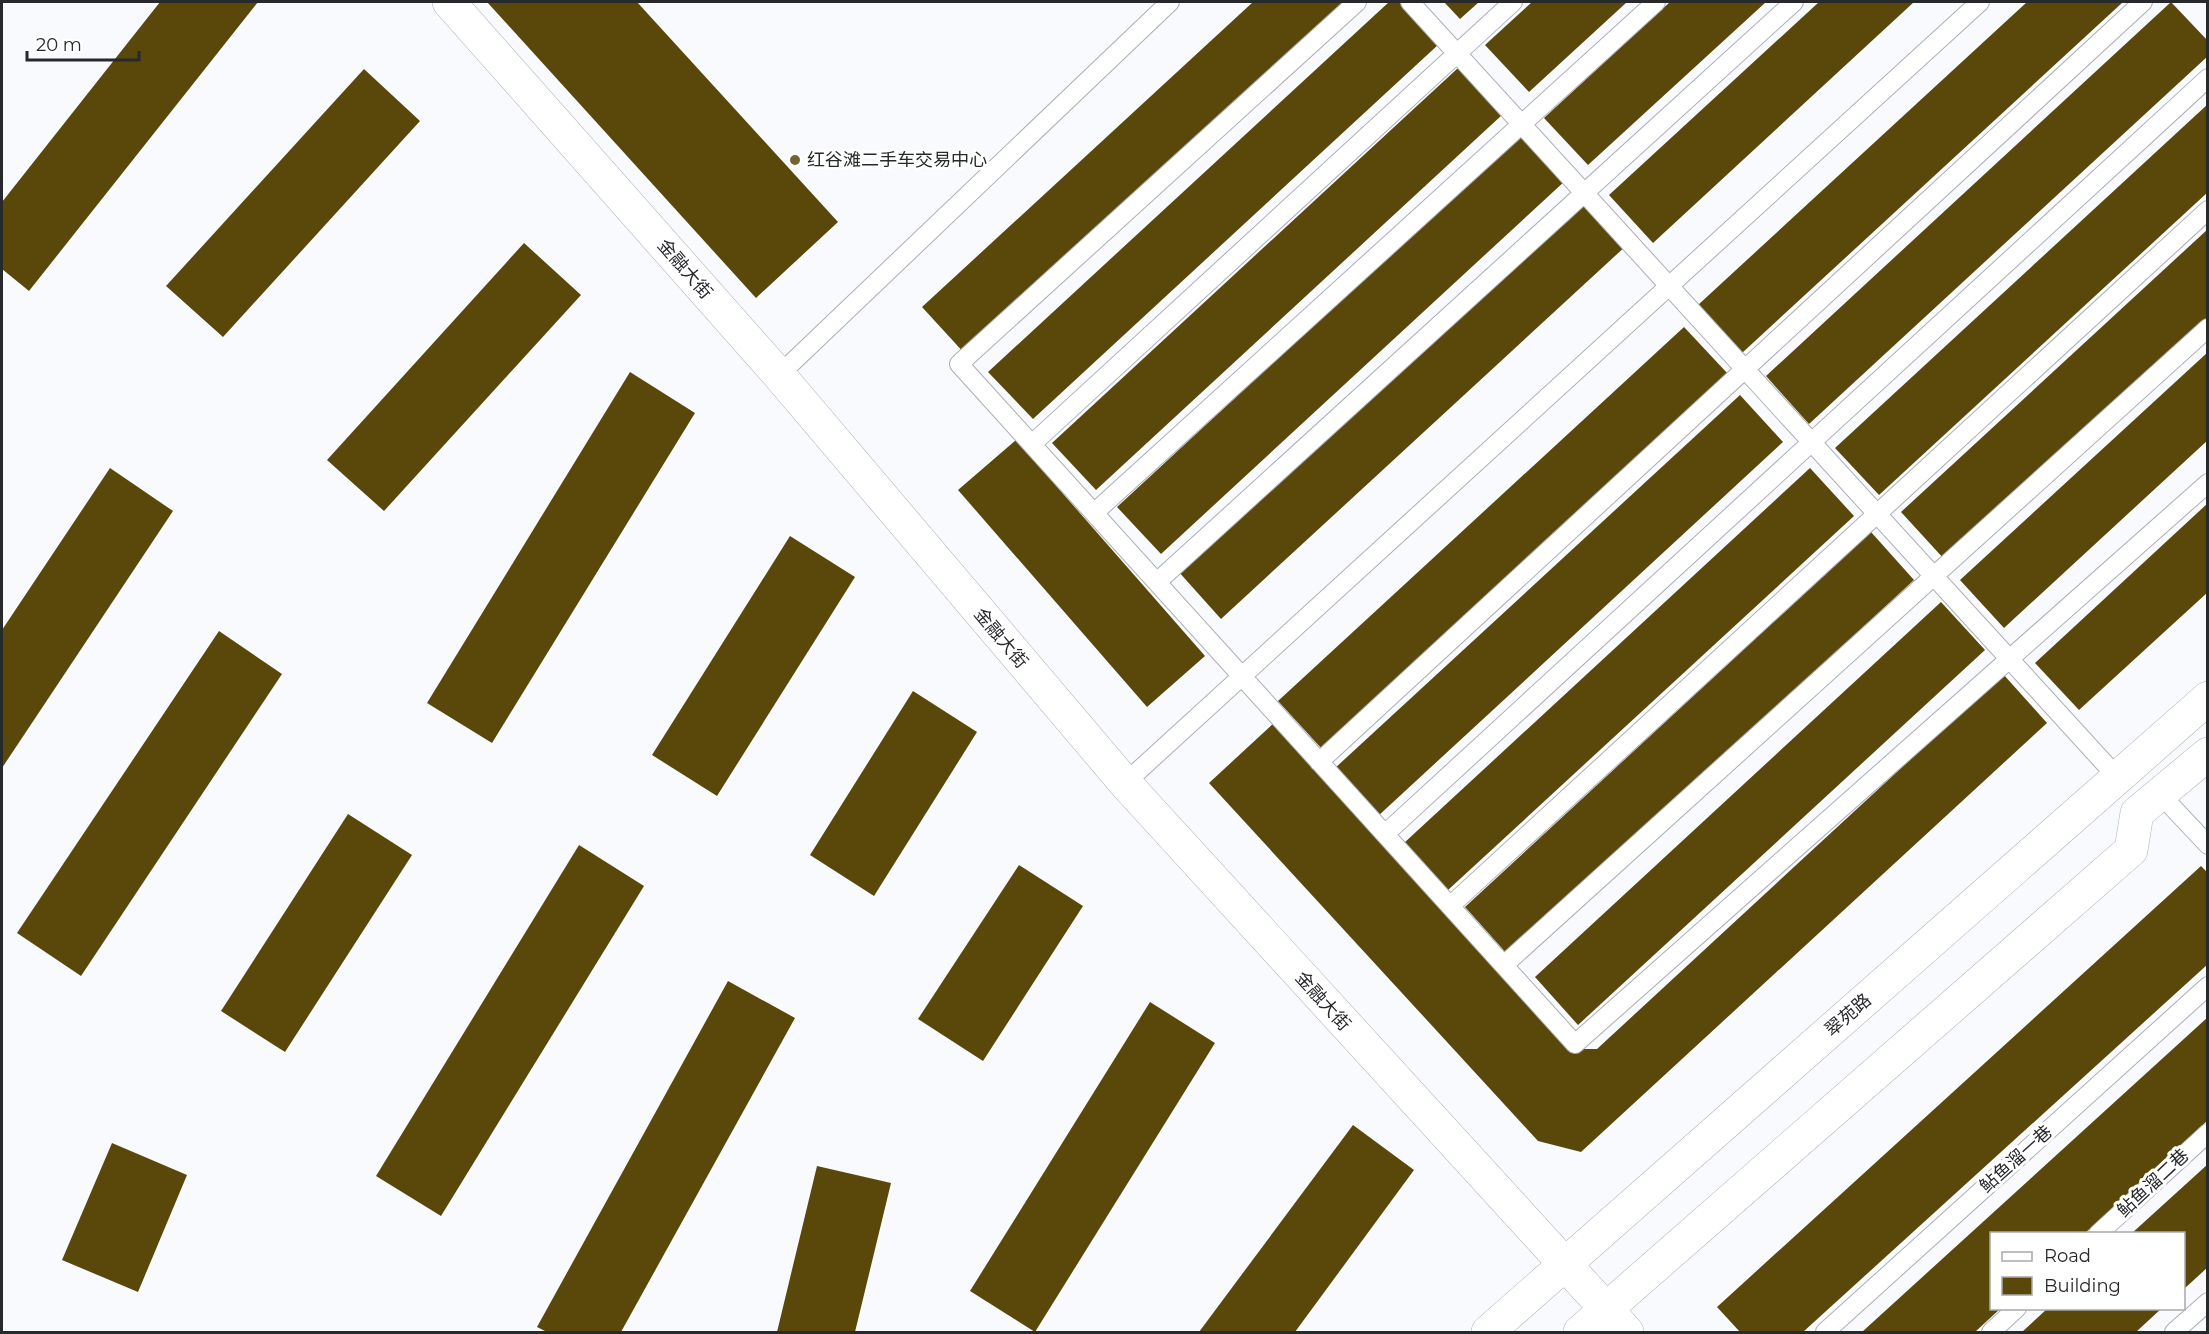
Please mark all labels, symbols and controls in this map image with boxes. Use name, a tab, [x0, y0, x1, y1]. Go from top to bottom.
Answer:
scale bar	[27, 24, 140, 62]
text: 20 m	[36, 34, 82, 56]
place label: 红谷滩二手车交易中心	[807, 149, 987, 171]
marker: 红谷滩二手车交易中心	[788, 153, 802, 167]
street label: 金融大街	[653, 235, 717, 303]
street label: 金融大街	[969, 603, 1033, 673]
street label: 金融大街	[1291, 967, 1355, 1035]
street label: 翠苑路	[1820, 989, 1876, 1041]
street label: 鲇鱼溜一巷	[1975, 1121, 2057, 1197]
street label: 鲇鱼溜二巷	[2113, 1144, 2193, 1222]
legend	[1990, 1232, 2185, 1310]
text: Road	[2044, 1245, 2091, 1267]
text: Building	[2044, 1275, 2121, 1297]

